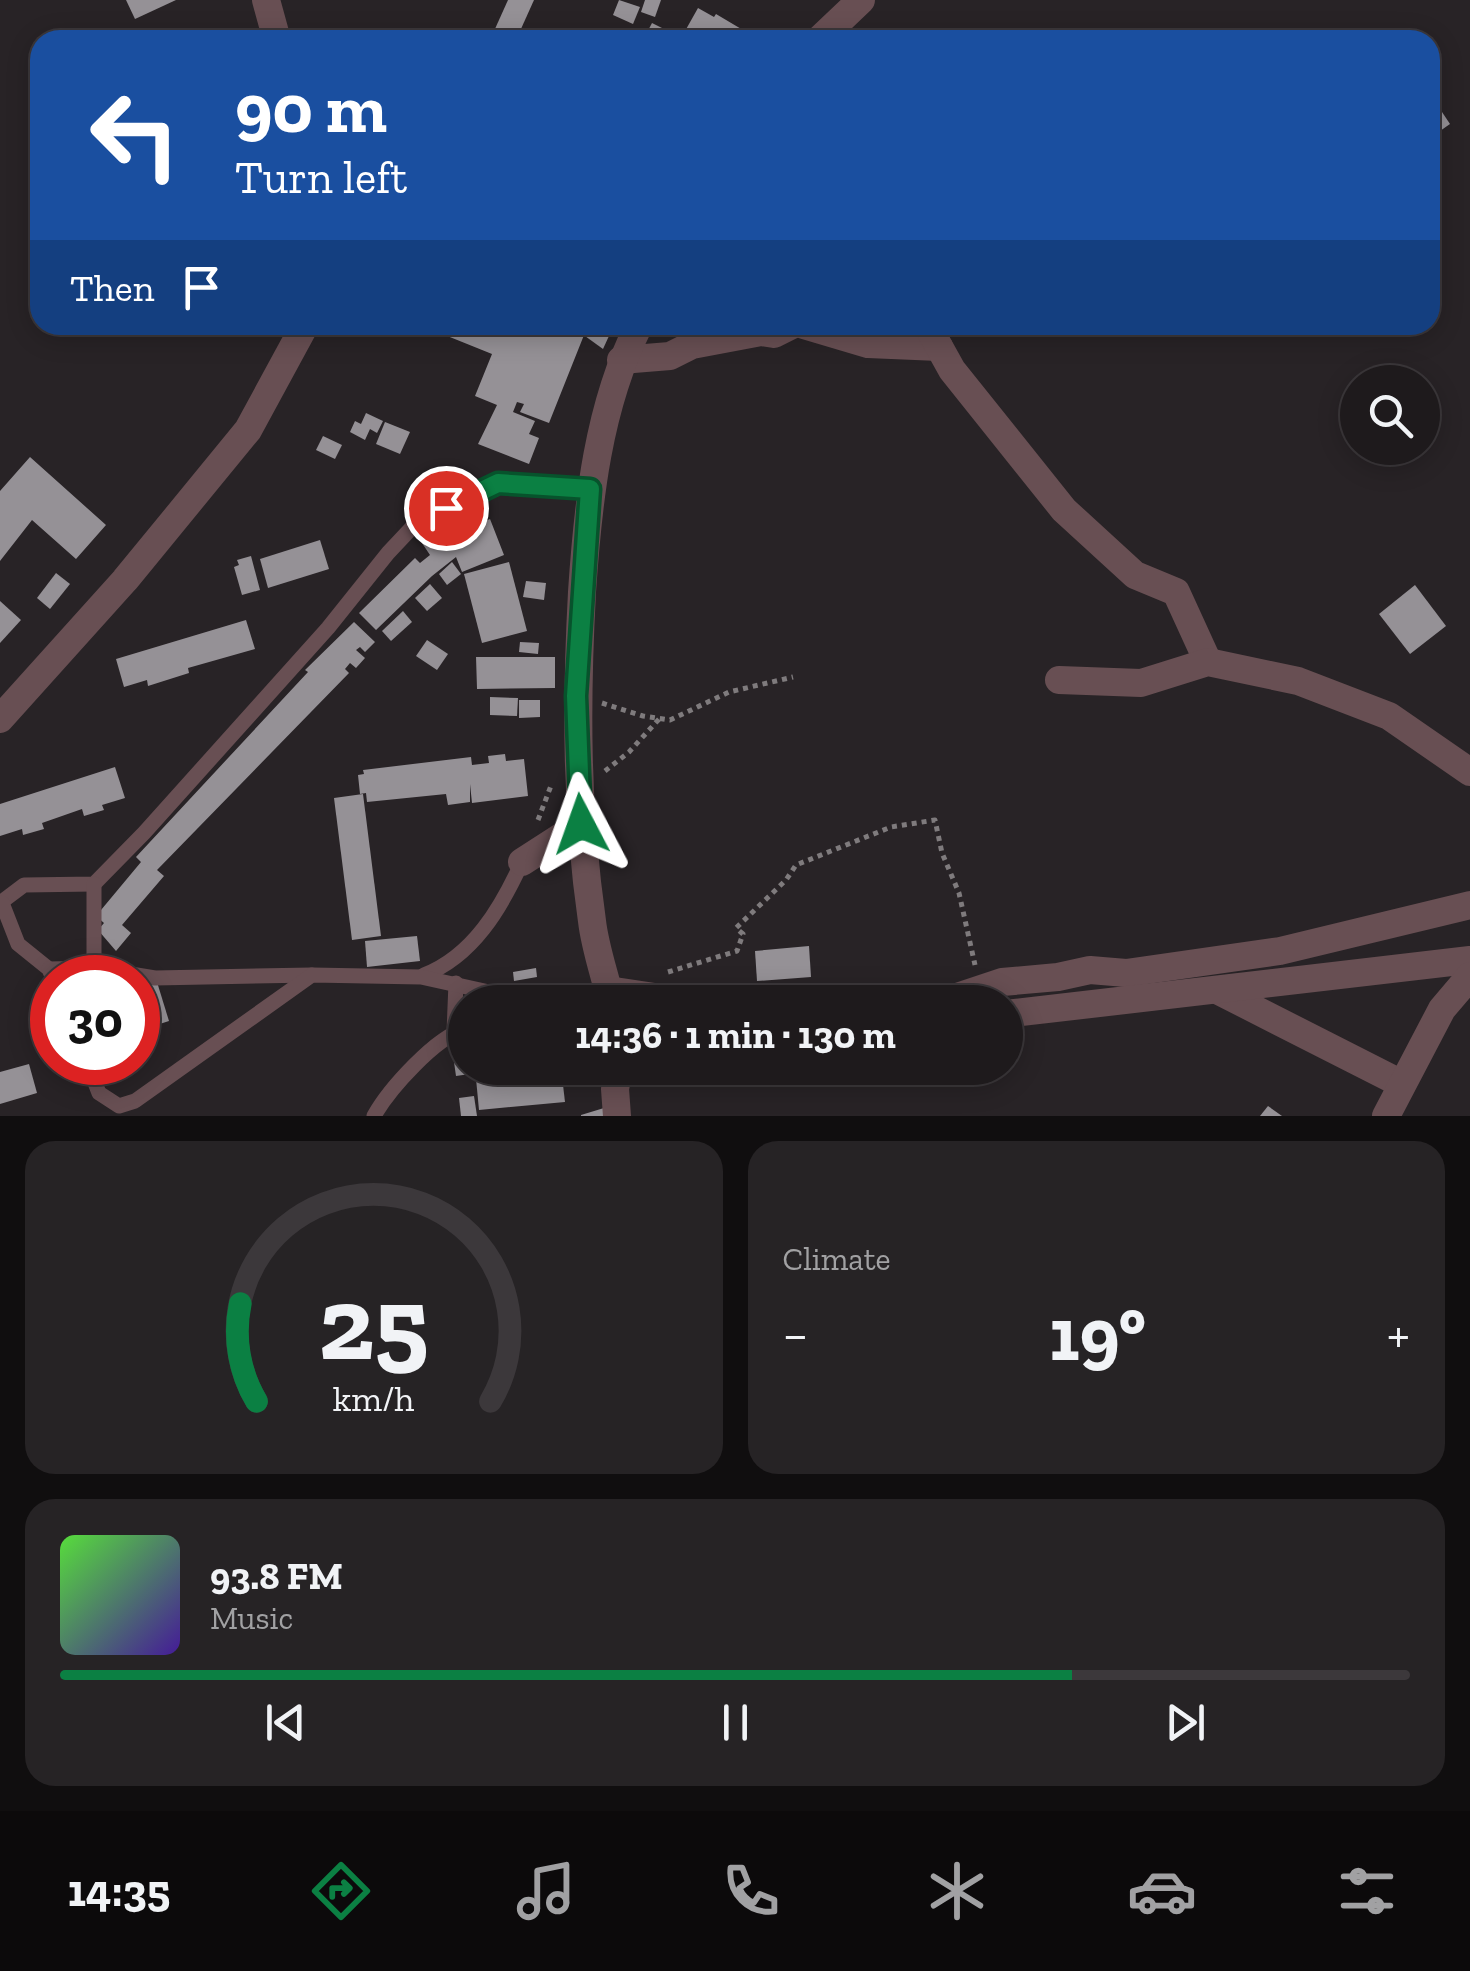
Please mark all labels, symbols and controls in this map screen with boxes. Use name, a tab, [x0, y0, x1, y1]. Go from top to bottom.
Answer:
text: 90 m	[235, 66, 387, 150]
icon: left	[70, 70, 200, 200]
text: Turn left	[235, 151, 407, 205]
icon: arrive	[174, 260, 229, 315]
text: Then	[70, 265, 154, 311]
map controls	[1340, 365, 1440, 465]
button: search	[1340, 365, 1440, 465]
pin	[404, 466, 489, 551]
icon: arrive	[419, 481, 474, 536]
position arrow	[529, 772, 633, 876]
speed limit sign: 30	[30, 955, 160, 1085]
text: 14:36 · 1 min · 130 m	[575, 1012, 896, 1058]
text: Climate	[783, 1240, 891, 1278]
text: 25	[319, 1261, 429, 1386]
text: 19°	[1049, 1289, 1146, 1379]
text: −	[783, 1301, 808, 1367]
text: +	[1387, 1301, 1410, 1367]
text: km/h	[333, 1377, 415, 1420]
text: 93.8 FM	[210, 1553, 343, 1599]
text: Music	[210, 1599, 293, 1637]
icon: previous	[258, 1695, 313, 1750]
icon: pause	[708, 1695, 763, 1750]
icon: next	[1158, 1695, 1213, 1750]
icon: directions	[306, 1856, 376, 1926]
icon: music	[511, 1856, 581, 1926]
icon: phone	[716, 1856, 786, 1926]
icon: climate	[922, 1856, 992, 1926]
icon: car	[1127, 1856, 1197, 1926]
icon: filters	[1332, 1856, 1402, 1926]
text: 14:35	[68, 1864, 170, 1918]

